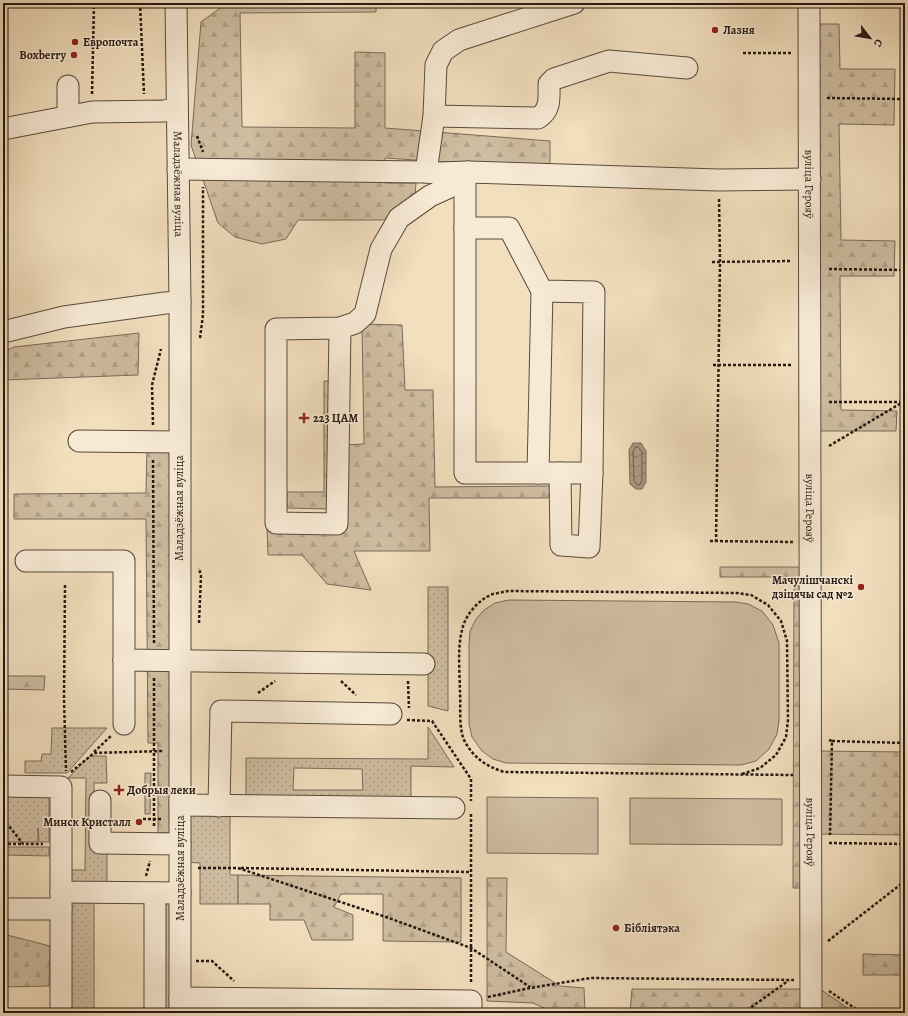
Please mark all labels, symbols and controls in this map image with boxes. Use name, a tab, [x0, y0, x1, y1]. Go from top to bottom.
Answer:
north arrow	[850, 18, 890, 58]
place label: Лазня	[723, 22, 755, 38]
marker: Лазня	[710, 25, 720, 35]
place label: Европочта	[83, 34, 139, 50]
text: С	[870, 36, 886, 50]
marker: Европочта	[70, 37, 80, 47]
place label: Boxberry	[19, 47, 66, 63]
marker: Boxberry	[69, 50, 79, 60]
street label: Маладзёжная вуліца	[170, 131, 187, 237]
street label: вуліца Герояў	[801, 149, 817, 219]
place label: 223 ЦAM	[313, 410, 358, 426]
marker: 223 ЦAM	[298, 412, 310, 424]
street label: Маладзёжная вуліца	[171, 455, 187, 561]
street label: вуліца Герояў	[802, 473, 818, 543]
place label: Мачулішчанскі дзіцячы сад №2	[771, 572, 853, 602]
marker: Мачулішчанскі дзіцячы сад №2	[856, 582, 866, 592]
place label: Добрыя леки	[127, 782, 196, 798]
marker: Добрыя леки	[114, 785, 124, 795]
street label: вуліца Герояў	[803, 797, 819, 867]
place label: Минск Кристалл	[43, 814, 131, 830]
street label: Маладзёжная вуліца	[172, 815, 188, 921]
marker: Минск Кристалл	[134, 817, 144, 827]
place label: Бібліятэка	[624, 920, 680, 936]
marker: Бібліятэка	[611, 923, 621, 933]

